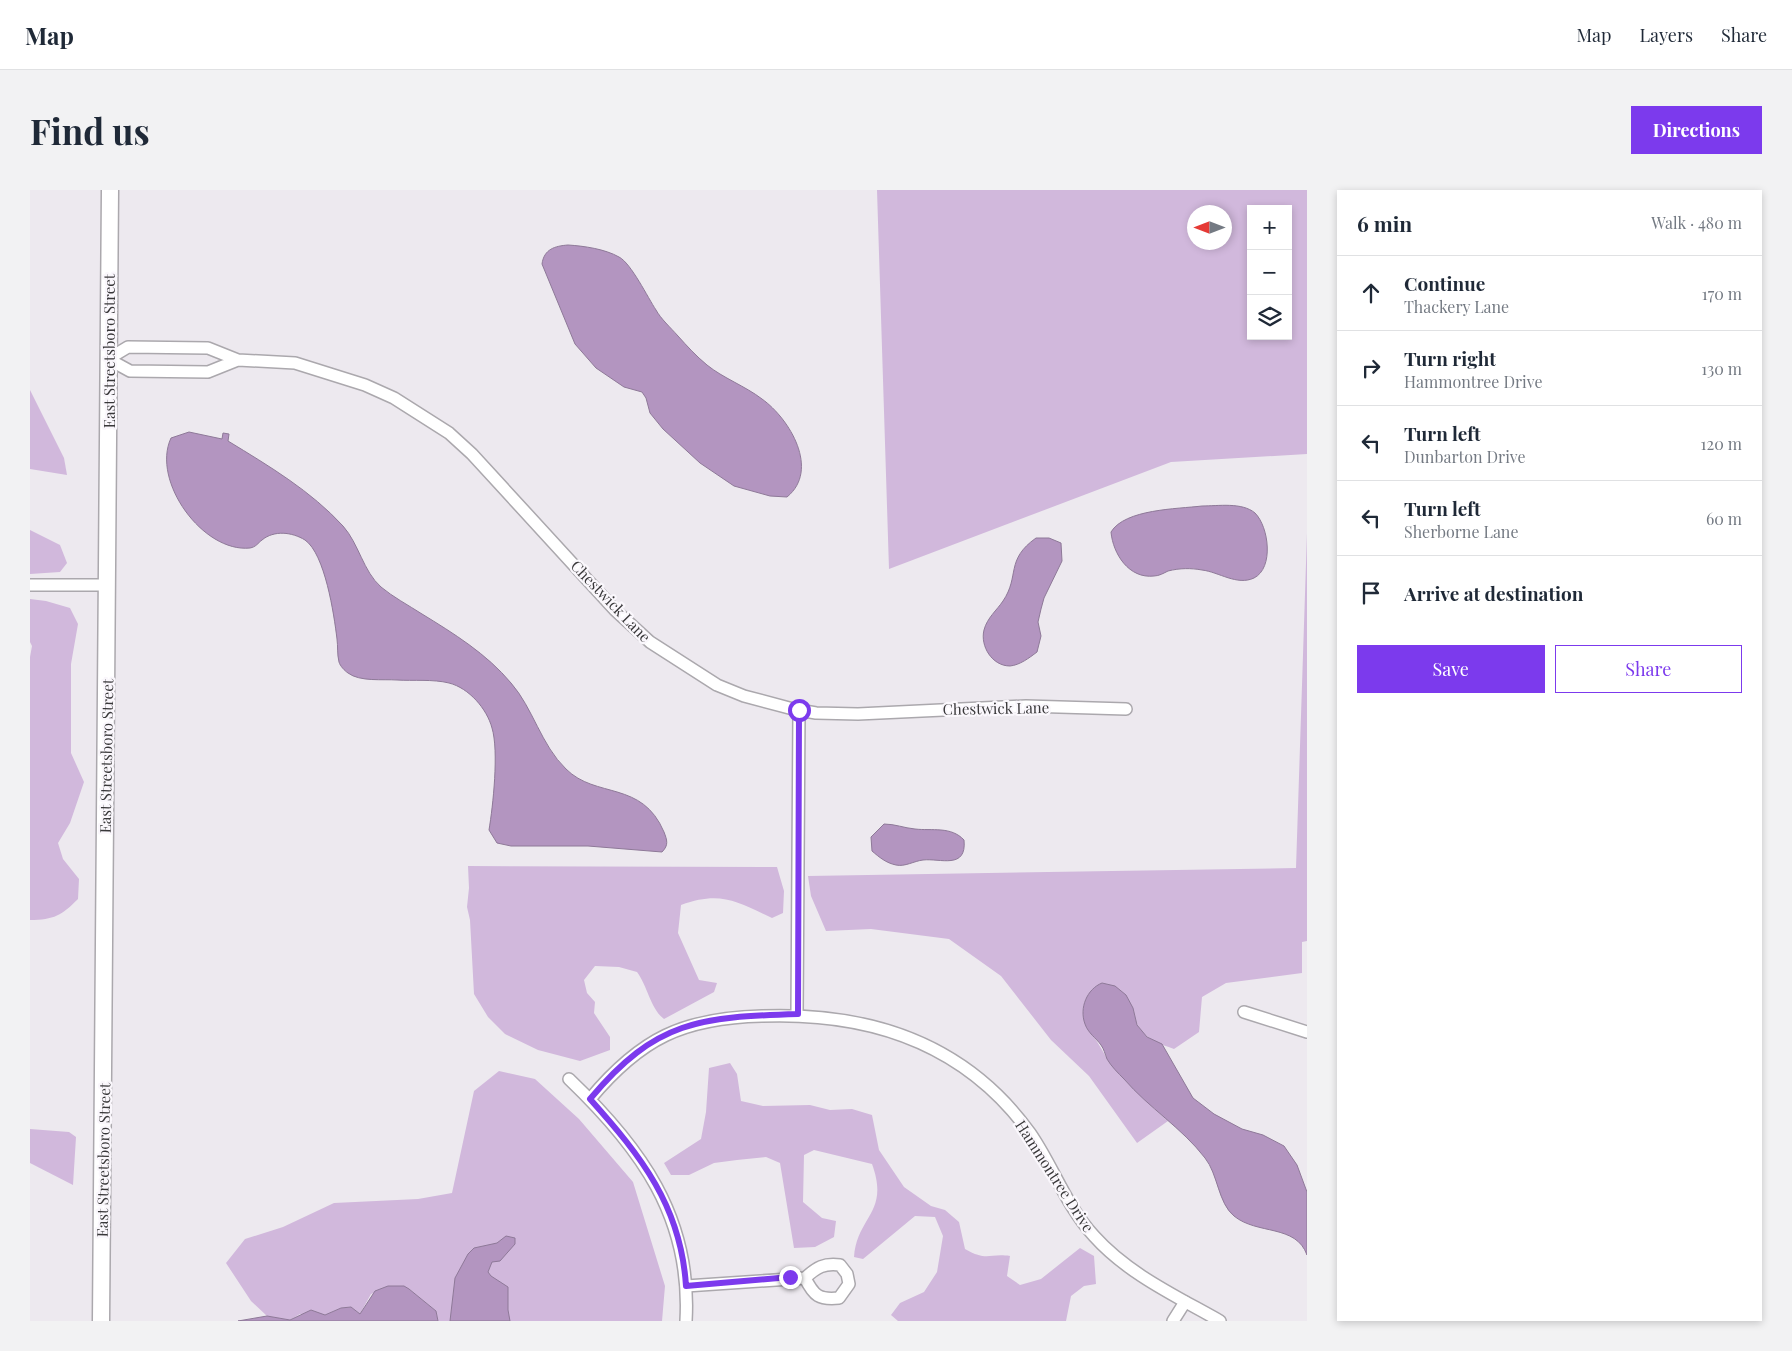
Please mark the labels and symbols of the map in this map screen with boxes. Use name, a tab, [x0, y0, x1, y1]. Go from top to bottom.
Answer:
north arrow	[1187, 205, 1232, 250]
street label: East Streetsboro Street	[99, 273, 119, 428]
street label: Chestwick Lane	[567, 556, 655, 646]
street label: East Streetsboro Street	[95, 678, 117, 833]
street label: Chestwick Lane	[943, 697, 1049, 719]
route start	[788, 699, 811, 722]
street label: East Streetsboro Street	[92, 1082, 114, 1237]
street label: Hammontree Drive	[1011, 1116, 1099, 1236]
route end	[779, 1266, 802, 1289]

